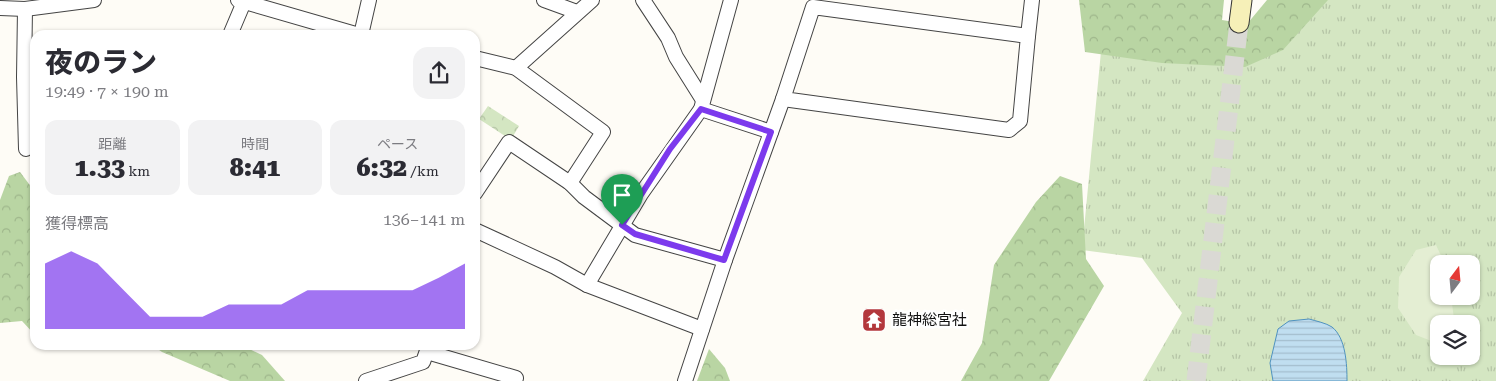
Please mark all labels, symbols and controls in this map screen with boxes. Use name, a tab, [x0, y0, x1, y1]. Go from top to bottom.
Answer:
text: 夜のラン	[45, 46, 157, 79]
button: share	[413, 47, 465, 99]
text: 19:49 · 7 × 190 m	[45, 82, 169, 101]
text: 距離	[98, 136, 126, 152]
text: 時間	[241, 136, 269, 152]
text: ペース	[377, 136, 418, 152]
text: 1.33	[75, 153, 125, 182]
text: 8:41	[230, 153, 280, 182]
text: 6:32	[357, 153, 407, 182]
text: km	[125, 163, 150, 179]
text: /km	[407, 163, 439, 179]
pin	[601, 174, 643, 225]
icon: arrive	[608, 181, 636, 209]
text: 136–141 m	[383, 210, 465, 229]
text: 獲得標高	[45, 214, 109, 233]
north arrow	[1430, 255, 1480, 305]
map controls	[1430, 255, 1480, 365]
temple icon: 龍神総宮社	[861, 307, 887, 333]
place label: 龍神総宮社	[892, 311, 967, 329]
button: layers	[1430, 315, 1480, 365]

